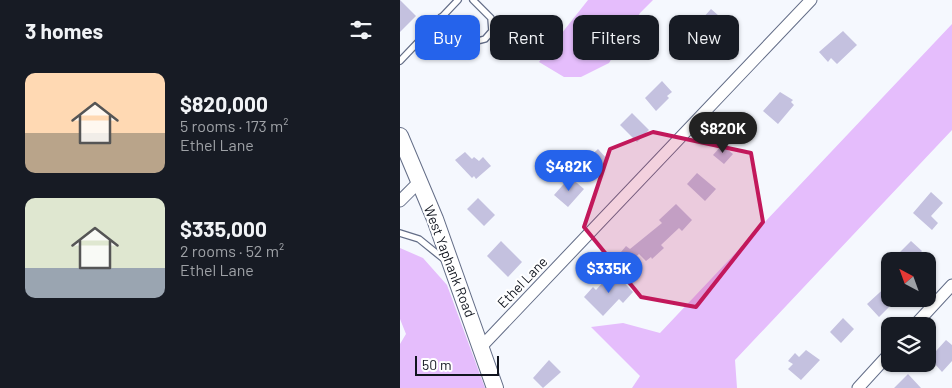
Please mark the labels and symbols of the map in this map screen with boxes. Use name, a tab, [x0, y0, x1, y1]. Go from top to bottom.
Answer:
pin: $820K	[688, 112, 758, 154]
pin: $482K	[534, 150, 604, 192]
street label: West Yaphank Road	[421, 203, 479, 319]
pin: $335K	[574, 252, 644, 294]
north arrow	[881, 252, 936, 308]
street label: Ethel Lane	[493, 253, 551, 311]
scale bar	[415, 353, 499, 376]

